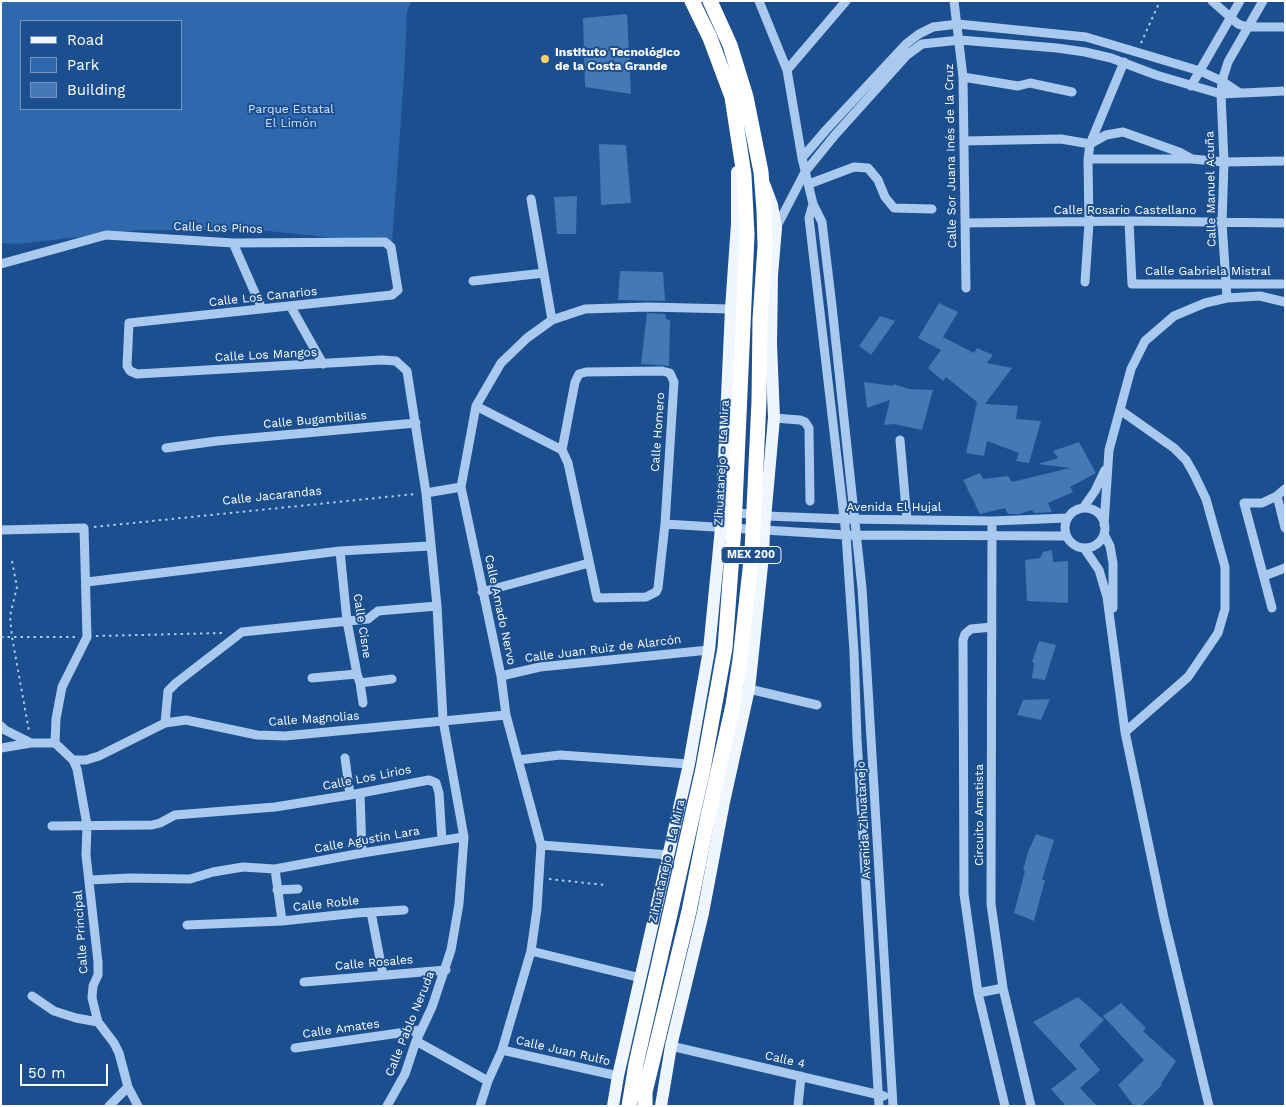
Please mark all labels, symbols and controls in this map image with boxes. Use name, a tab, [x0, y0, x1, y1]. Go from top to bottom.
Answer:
legend	[20, 20, 182, 110]
text: Road	[67, 31, 104, 49]
place label: Instituto Tecnológico de la Costa Grande	[555, 45, 680, 73]
marker: Instituto Tecnológico de la Costa Grande	[539, 53, 551, 65]
text: Park	[67, 56, 99, 74]
street label: Calle Sor Juana Inés de la Cruz	[942, 64, 960, 248]
text: Building	[67, 81, 125, 99]
park label: Parque Estatal El Limón	[248, 102, 334, 130]
street label: Calle Manuel Acuña	[1203, 131, 1219, 247]
street label: Calle Rosario Castellano	[1054, 203, 1196, 217]
street label: Calle Los Pinos	[173, 219, 263, 237]
street label: Calle Gabriela Mistral	[1145, 264, 1271, 278]
street label: Calle Los Canarios	[208, 284, 318, 310]
street label: Calle Los Mangos	[215, 345, 317, 365]
street label: Calle Homero	[648, 392, 668, 472]
street label: Zihuatanejo - La Mira	[712, 400, 732, 526]
street label: Calle Bugambilias	[263, 408, 367, 432]
street label: Calle Jacarandas	[222, 484, 322, 508]
street label: Avenida El Hujal	[847, 500, 941, 514]
road number: MEX 200	[721, 546, 781, 564]
street label: Calle Amado Nervo	[481, 554, 519, 666]
street label: Calle Cisne	[350, 593, 374, 659]
street label: Calle Juan Ruiz de Alarcón	[524, 632, 682, 666]
street label: Calle Magnolias	[268, 709, 360, 729]
street label: Avenida Zihuatanejo	[854, 760, 874, 880]
street label: Calle Los Lirios	[321, 762, 413, 794]
street label: Circuito Amatista	[972, 764, 986, 866]
street label: Zihuatanejo - La Mira	[646, 798, 688, 924]
street label: Calle Agustín Lara	[313, 824, 421, 856]
street label: Calle Principal	[71, 890, 91, 974]
street label: Calle Roble	[292, 893, 360, 915]
street label: Calle Rosales	[334, 952, 414, 974]
street label: Calle Pablo Neruda	[382, 969, 438, 1079]
street label: Calle Amates	[302, 1016, 380, 1042]
street label: Calle Juan Rulfo	[514, 1033, 612, 1069]
street label: Calle 4	[764, 1048, 806, 1072]
scale bar	[22, 1054, 110, 1086]
text: 50 m	[28, 1064, 65, 1082]

